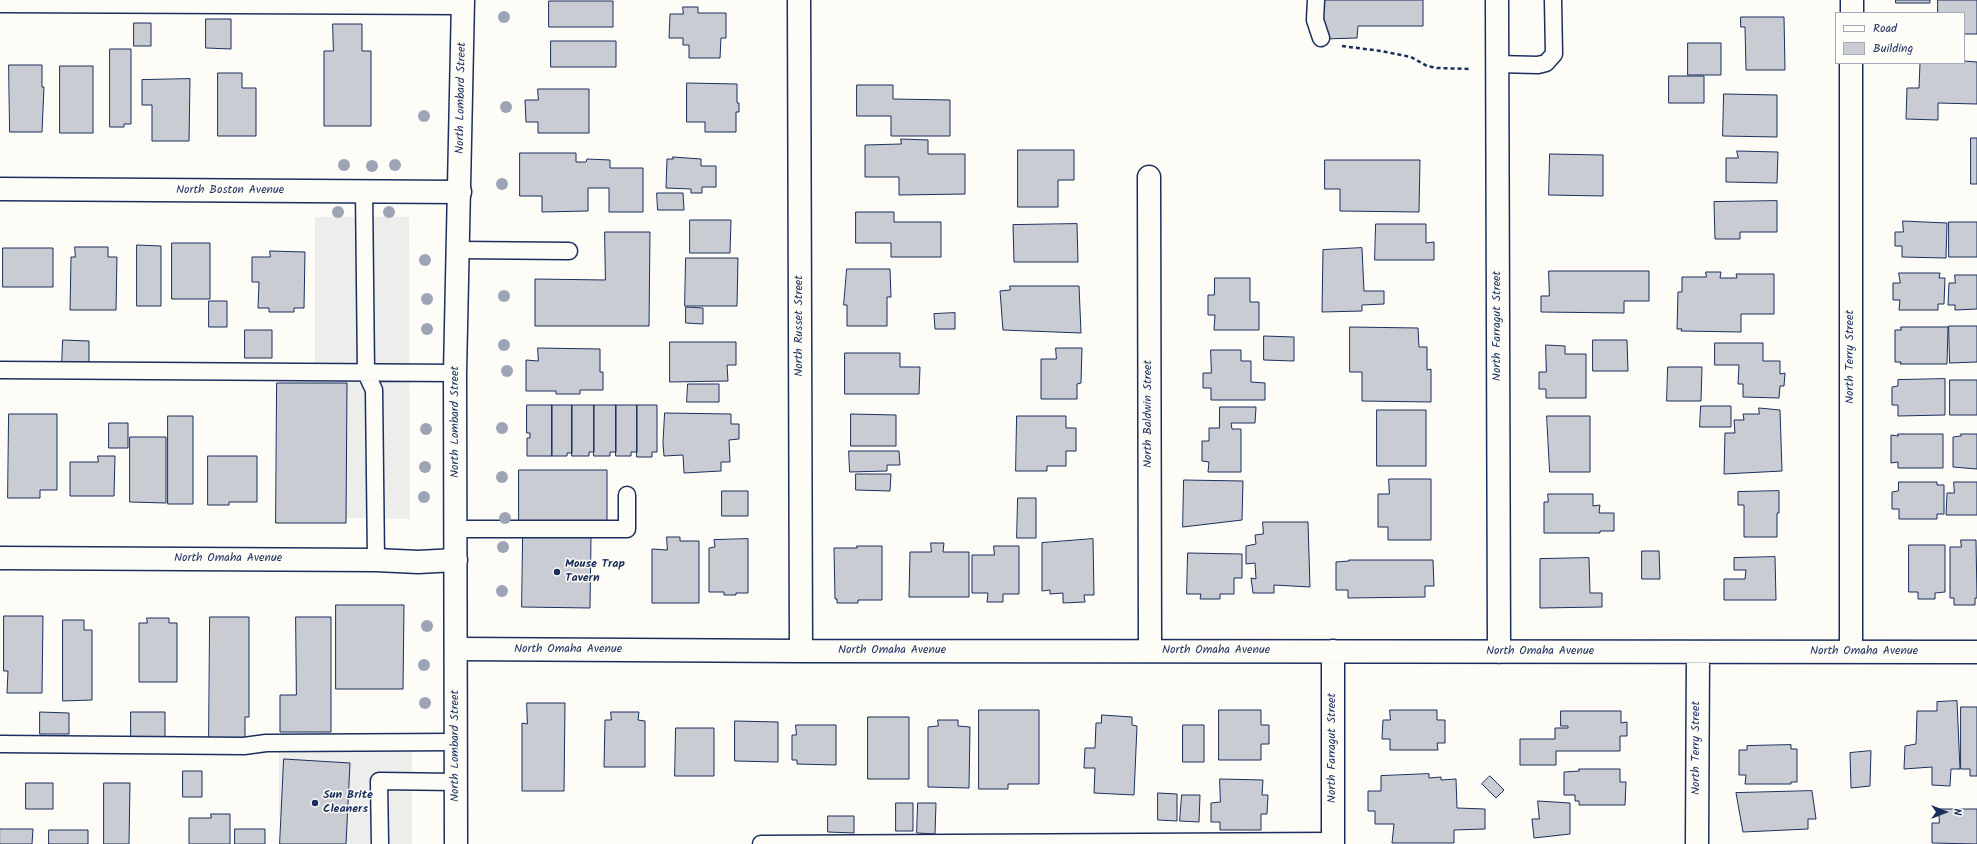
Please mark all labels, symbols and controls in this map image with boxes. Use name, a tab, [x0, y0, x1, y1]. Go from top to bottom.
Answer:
legend	[1835, 12, 1965, 64]
text: Road	[1873, 19, 1897, 38]
text: Building	[1873, 39, 1913, 58]
street label: North Lombard Street	[454, 42, 470, 154]
street label: North Boston Avenue	[176, 184, 284, 198]
street label: North Farragut Street	[1491, 271, 1505, 381]
street label: North Russet Street	[793, 275, 807, 377]
street label: North Terry Street	[1844, 310, 1858, 404]
street label: North Baldwin Street	[1142, 360, 1156, 468]
street label: North Lombard Street	[449, 366, 463, 478]
street label: North Omaha Avenue	[174, 552, 282, 566]
place label: Mouse Trap Tavern	[565, 558, 625, 586]
marker: Mouse Trap Tavern	[552, 567, 562, 577]
street label: North Omaha Avenue	[514, 643, 622, 657]
street label: North Omaha Avenue	[838, 644, 946, 658]
street label: North Omaha Avenue	[1162, 644, 1270, 658]
street label: North Omaha Avenue	[1486, 645, 1594, 659]
street label: North Omaha Avenue	[1810, 645, 1918, 659]
street label: North Lombard Street	[449, 690, 463, 802]
street label: North Farragut Street	[1326, 693, 1340, 803]
street label: North Terry Street	[1690, 701, 1704, 795]
place label: Sun Brite Cleaners	[323, 789, 373, 817]
north arrow	[1925, 792, 1965, 832]
marker: Sun Brite Cleaners	[310, 798, 320, 808]
text: N	[1948, 809, 1966, 815]

